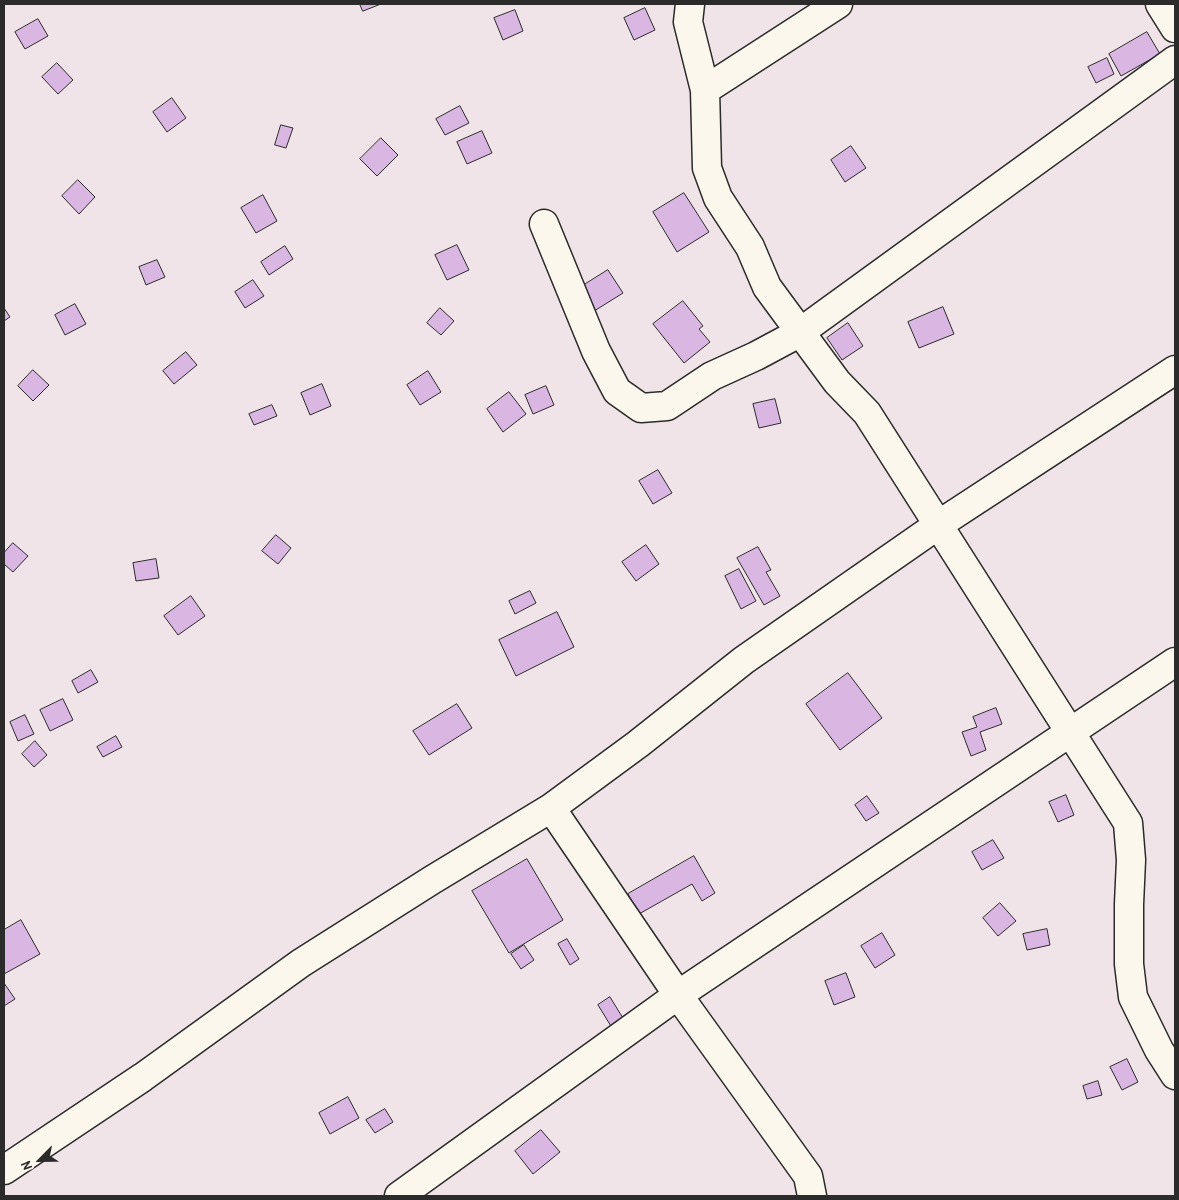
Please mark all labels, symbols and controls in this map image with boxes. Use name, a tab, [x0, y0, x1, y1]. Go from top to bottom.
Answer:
north arrow	[15, 1135, 65, 1185]
text: N	[16, 1159, 36, 1173]

